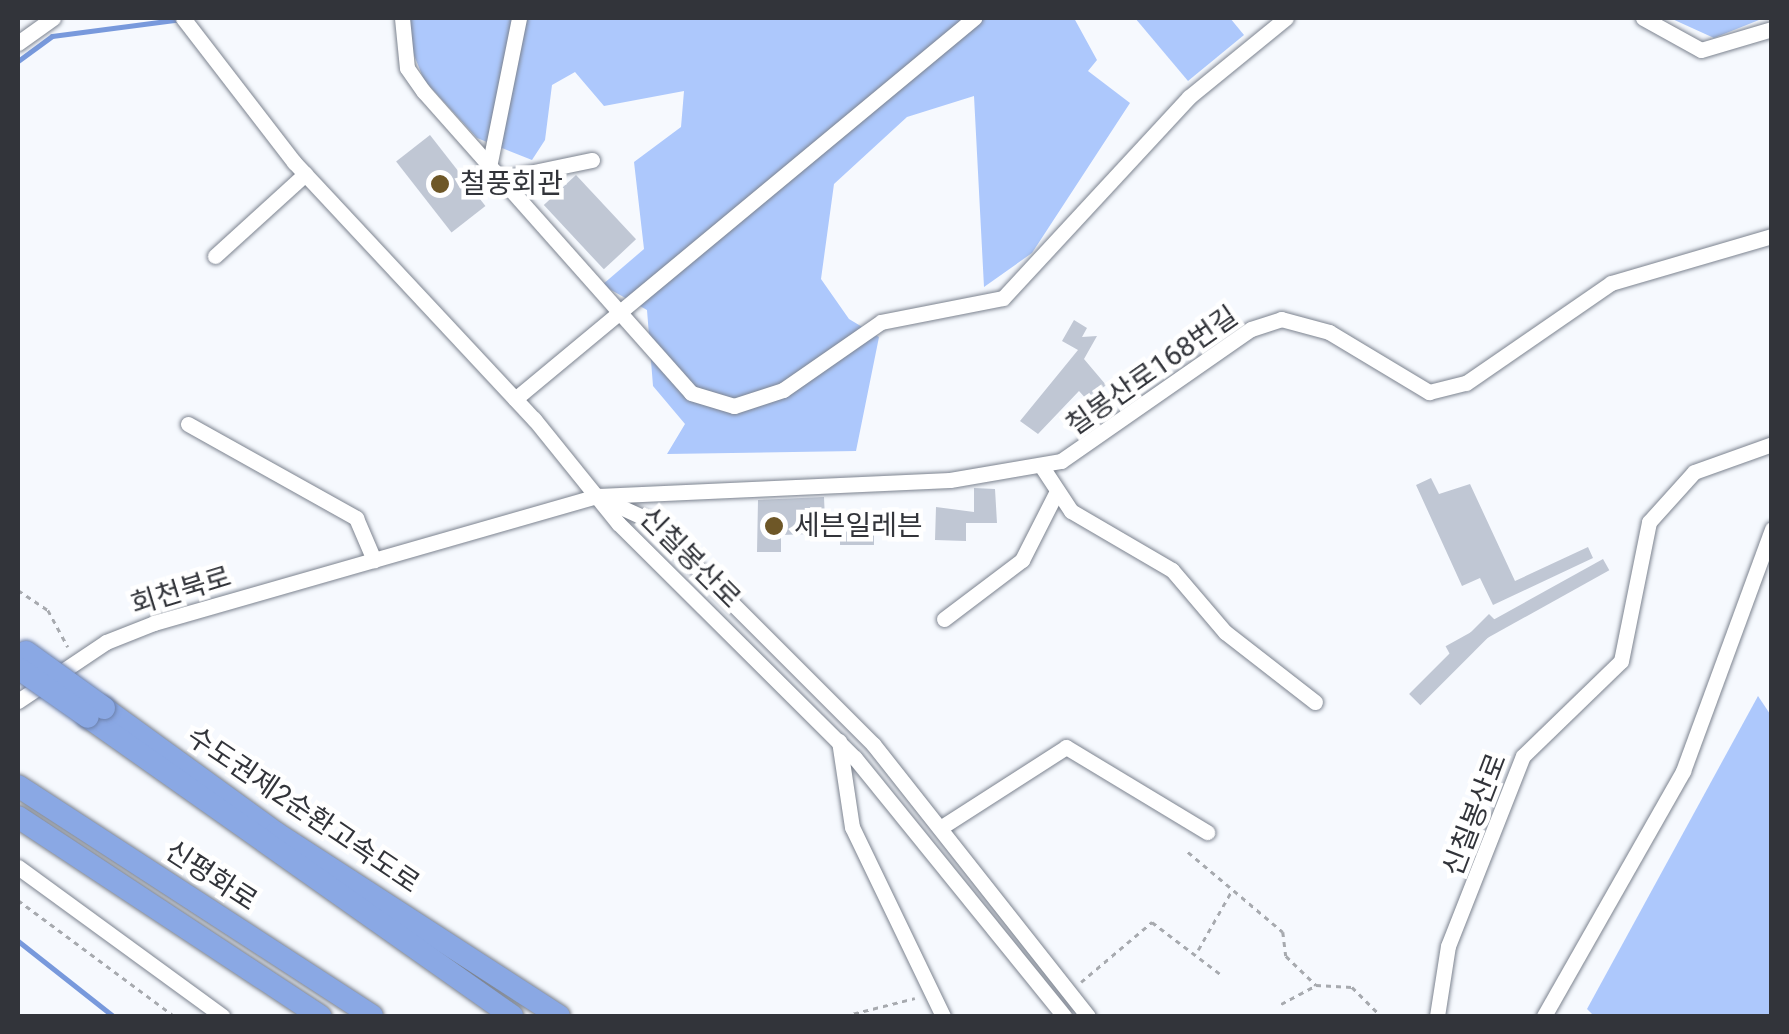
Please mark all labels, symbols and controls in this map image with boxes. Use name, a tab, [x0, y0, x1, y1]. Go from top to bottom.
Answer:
place label: 철풍회관	[460, 167, 563, 201]
marker: 철풍회관	[429, 173, 451, 195]
street label: 칠봉산로168번길	[1060, 299, 1244, 443]
street label: 신칠봉산로	[633, 501, 747, 615]
place label: 세븐일레븐	[794, 509, 923, 543]
marker: 세븐일레븐	[763, 515, 785, 537]
street label: 회천북로	[127, 560, 235, 622]
street label: 수도권제2순환고속도로	[180, 720, 426, 900]
street label: 신칠봉산로	[1436, 749, 1514, 881]
street label: 신평화로	[159, 834, 263, 918]

